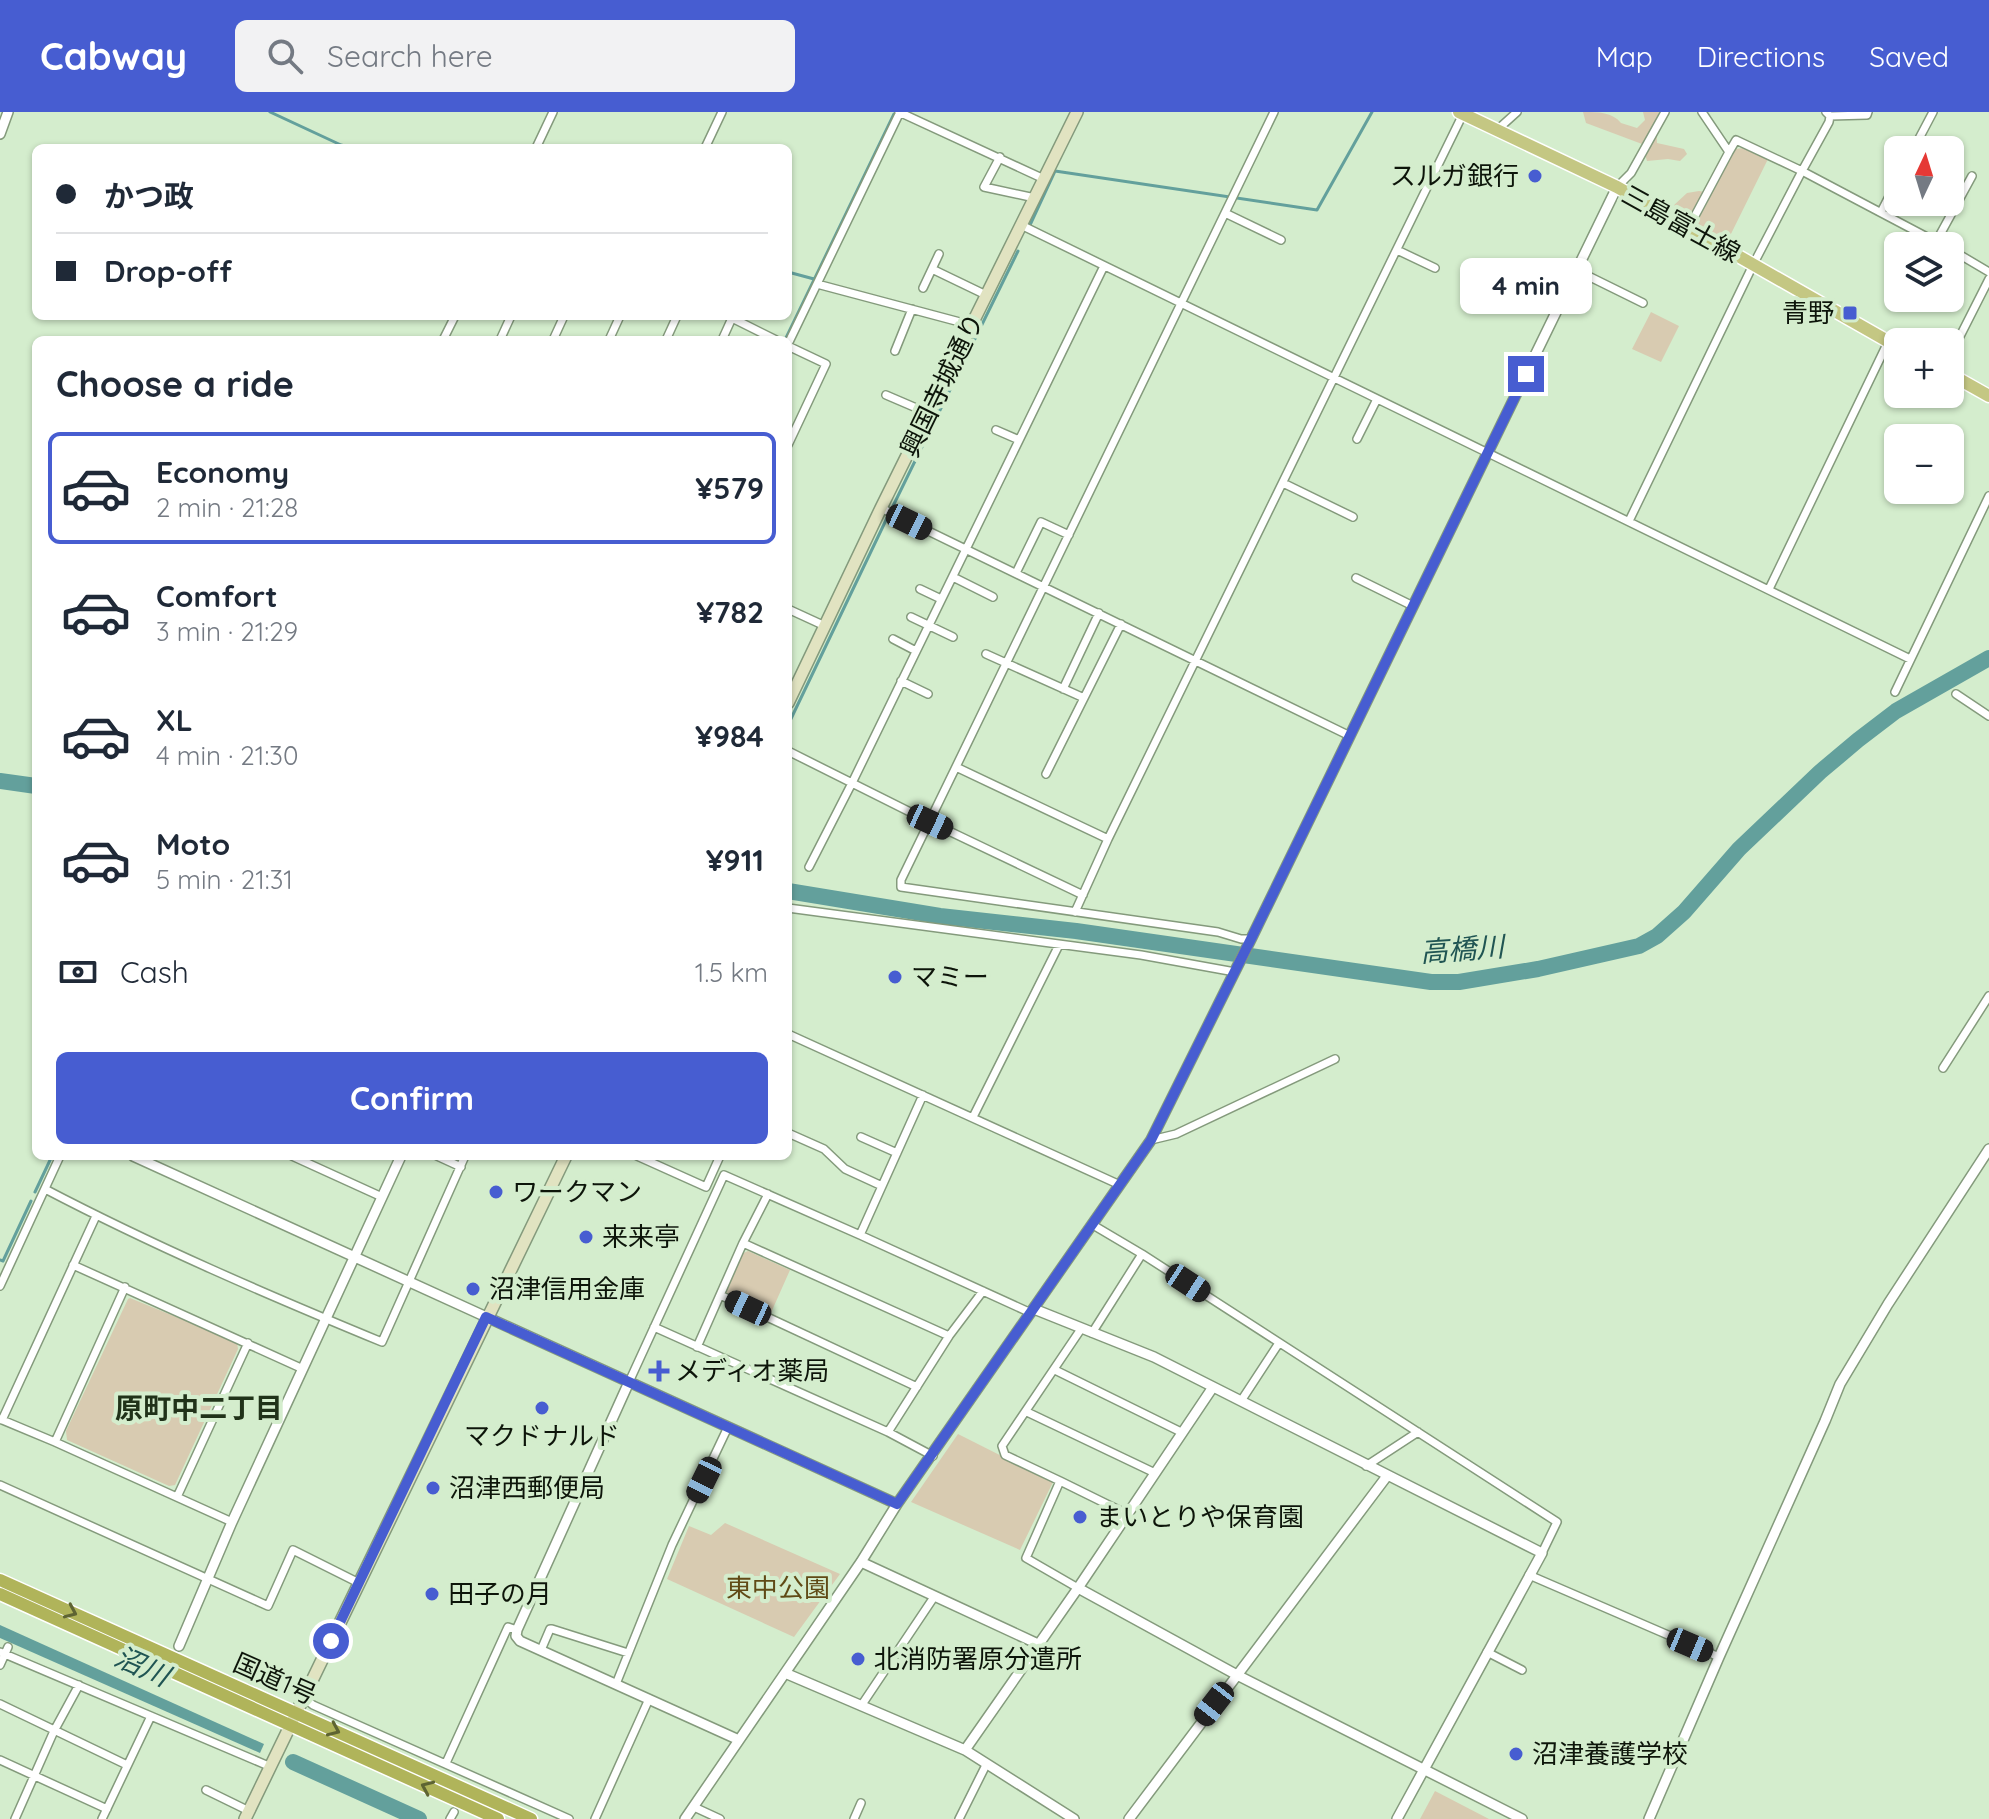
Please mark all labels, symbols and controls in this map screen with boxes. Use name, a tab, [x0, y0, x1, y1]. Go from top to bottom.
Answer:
search box	[235, 20, 795, 92]
text: Cabway	[40, 32, 187, 80]
icon: search	[263, 34, 307, 78]
text: Search here	[327, 37, 493, 75]
text: Map	[1596, 39, 1653, 74]
text: Directions	[1697, 39, 1825, 74]
text: Saved	[1869, 39, 1949, 74]
north arrow	[1884, 136, 1964, 216]
map controls	[1884, 136, 1964, 504]
place label: スルガ銀行	[1390, 159, 1519, 192]
marker: スルガ銀行	[1526, 167, 1544, 185]
text: かつ政	[104, 177, 194, 215]
street label: 三島富士線	[1616, 178, 1746, 270]
button: layers	[1884, 232, 1964, 312]
text: Drop-off	[104, 252, 232, 290]
callout: 4 min	[1460, 258, 1592, 314]
text: 4 min	[1492, 269, 1560, 302]
place label: 青野	[1782, 296, 1834, 329]
marker: 青野	[1841, 304, 1859, 322]
street label: 興国寺城通り	[893, 307, 991, 462]
button: +	[1884, 328, 1964, 408]
route end	[1508, 356, 1544, 392]
text: Choose a ride	[56, 361, 294, 406]
button: −	[1884, 424, 1964, 504]
icon: car	[60, 452, 132, 524]
text: Economy	[156, 453, 289, 491]
text: ¥579	[695, 469, 764, 507]
text: 2 min · 21:28	[156, 491, 298, 524]
car	[882, 501, 936, 543]
icon: car	[60, 576, 132, 648]
text: Comfort	[156, 577, 277, 615]
text: ¥782	[696, 593, 764, 631]
text: 3 min · 21:29	[156, 615, 298, 648]
icon: car	[60, 700, 132, 772]
text: XL	[156, 701, 193, 739]
text: ¥984	[695, 717, 764, 755]
text: 4 min · 21:30	[156, 739, 298, 772]
car	[903, 801, 957, 843]
icon: car	[60, 824, 132, 896]
text: Moto	[156, 825, 230, 863]
text: ¥911	[706, 841, 764, 879]
text: 5 min · 21:31	[156, 863, 293, 896]
water label: 高橋川	[1419, 928, 1508, 969]
icon: cash	[56, 950, 100, 994]
text: Cash	[120, 953, 189, 991]
text: 1.5 km	[695, 956, 768, 989]
place label: マミー	[911, 960, 989, 993]
marker: マミー	[886, 968, 904, 986]
button: Confirm	[56, 1052, 768, 1144]
place label: ワークマン	[512, 1175, 642, 1208]
marker: ワークマン	[487, 1183, 505, 1201]
place label: 来来亭	[602, 1220, 680, 1253]
marker: 来来亭	[577, 1228, 595, 1246]
car	[1161, 1260, 1215, 1306]
place label: 沼津信用金庫	[489, 1272, 645, 1305]
marker: 沼津信用金庫	[464, 1280, 482, 1298]
car	[721, 1287, 775, 1329]
place label: メディオ薬局	[675, 1354, 829, 1387]
marker: メディオ薬局	[650, 1362, 668, 1380]
district label: 原町中二丁目	[115, 1390, 283, 1425]
marker: マクドナルド	[533, 1399, 551, 1417]
place label: マクドナルド	[464, 1419, 620, 1452]
car	[683, 1453, 725, 1507]
place label: 沼津西郵便局	[449, 1471, 605, 1504]
marker: 沼津西郵便局	[424, 1479, 442, 1497]
place label: まいとりや保育園	[1096, 1500, 1304, 1533]
marker: まいとりや保育園	[1071, 1508, 1089, 1526]
park label: 東中公園	[726, 1571, 830, 1604]
place label: 田子の月	[448, 1577, 552, 1610]
marker: 田子の月	[423, 1585, 441, 1603]
one-way arrow	[63, 1602, 77, 1618]
route start	[313, 1623, 349, 1659]
car	[1663, 1625, 1717, 1665]
water label: 沼川	[109, 1638, 178, 1694]
place label: 北消防署原分遣所	[874, 1642, 1082, 1675]
street label: 国道1号	[228, 1646, 322, 1711]
marker: 北消防署原分遣所	[849, 1650, 867, 1668]
car	[1190, 1678, 1238, 1730]
one-way arrow	[326, 1720, 340, 1736]
place label: 沼津養護学校	[1532, 1737, 1688, 1770]
marker: 沼津養護学校	[1507, 1745, 1525, 1763]
one-way arrow	[421, 1781, 435, 1797]

